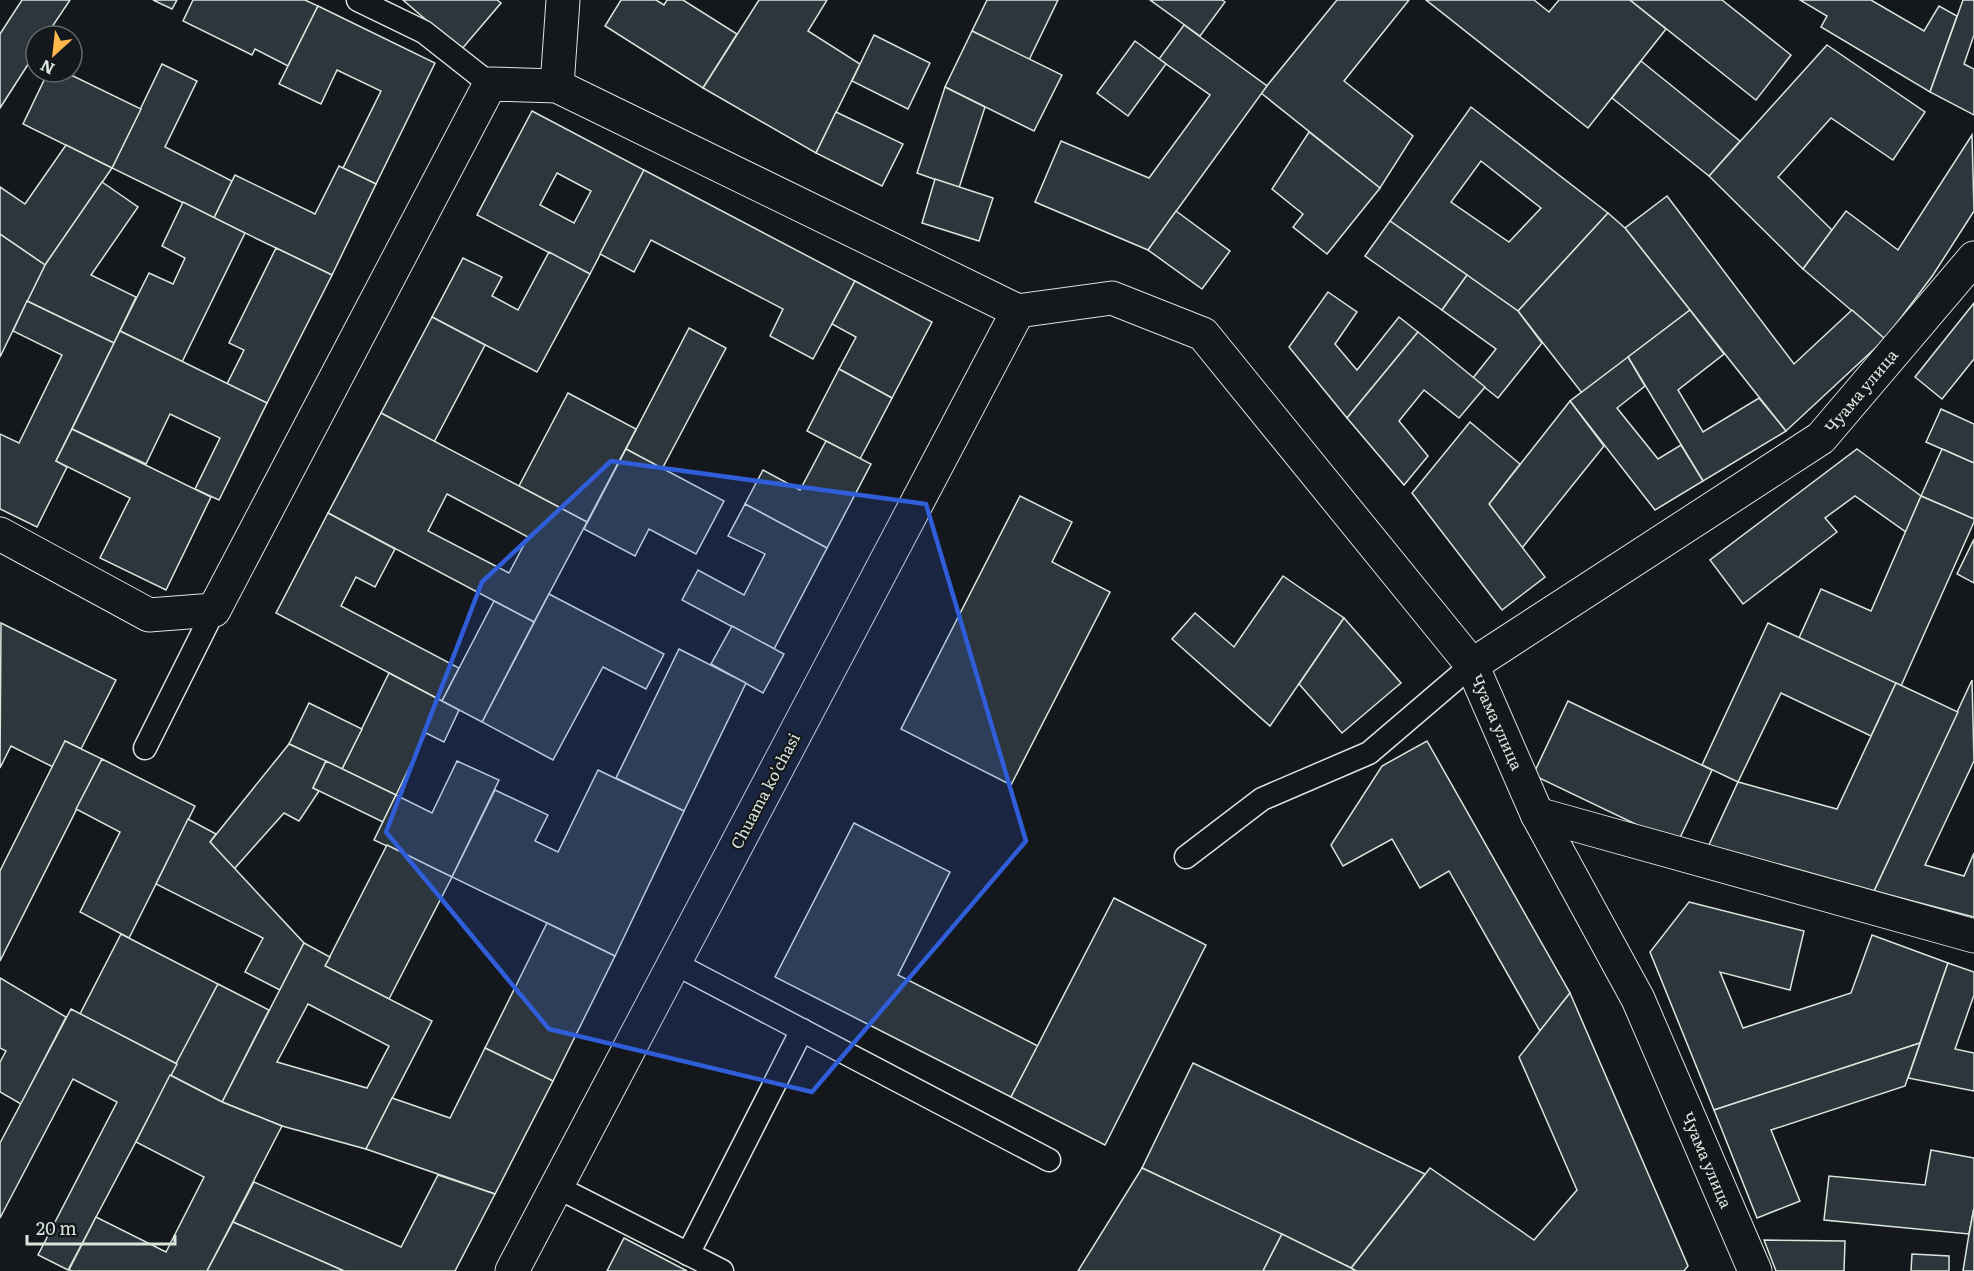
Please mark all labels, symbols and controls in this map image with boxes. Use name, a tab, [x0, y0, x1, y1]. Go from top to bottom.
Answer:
north arrow	[24, 24, 84, 84]
text: N	[35, 55, 58, 82]
street label: Чуама улица	[1818, 343, 1903, 438]
street label: Чуама улица	[1466, 670, 1530, 774]
street label: Chuama ko'chasi	[723, 728, 805, 853]
street label: Чуама улица	[1677, 1107, 1739, 1212]
scale bar	[27, 1208, 176, 1246]
text: 20 m	[36, 1214, 77, 1241]

